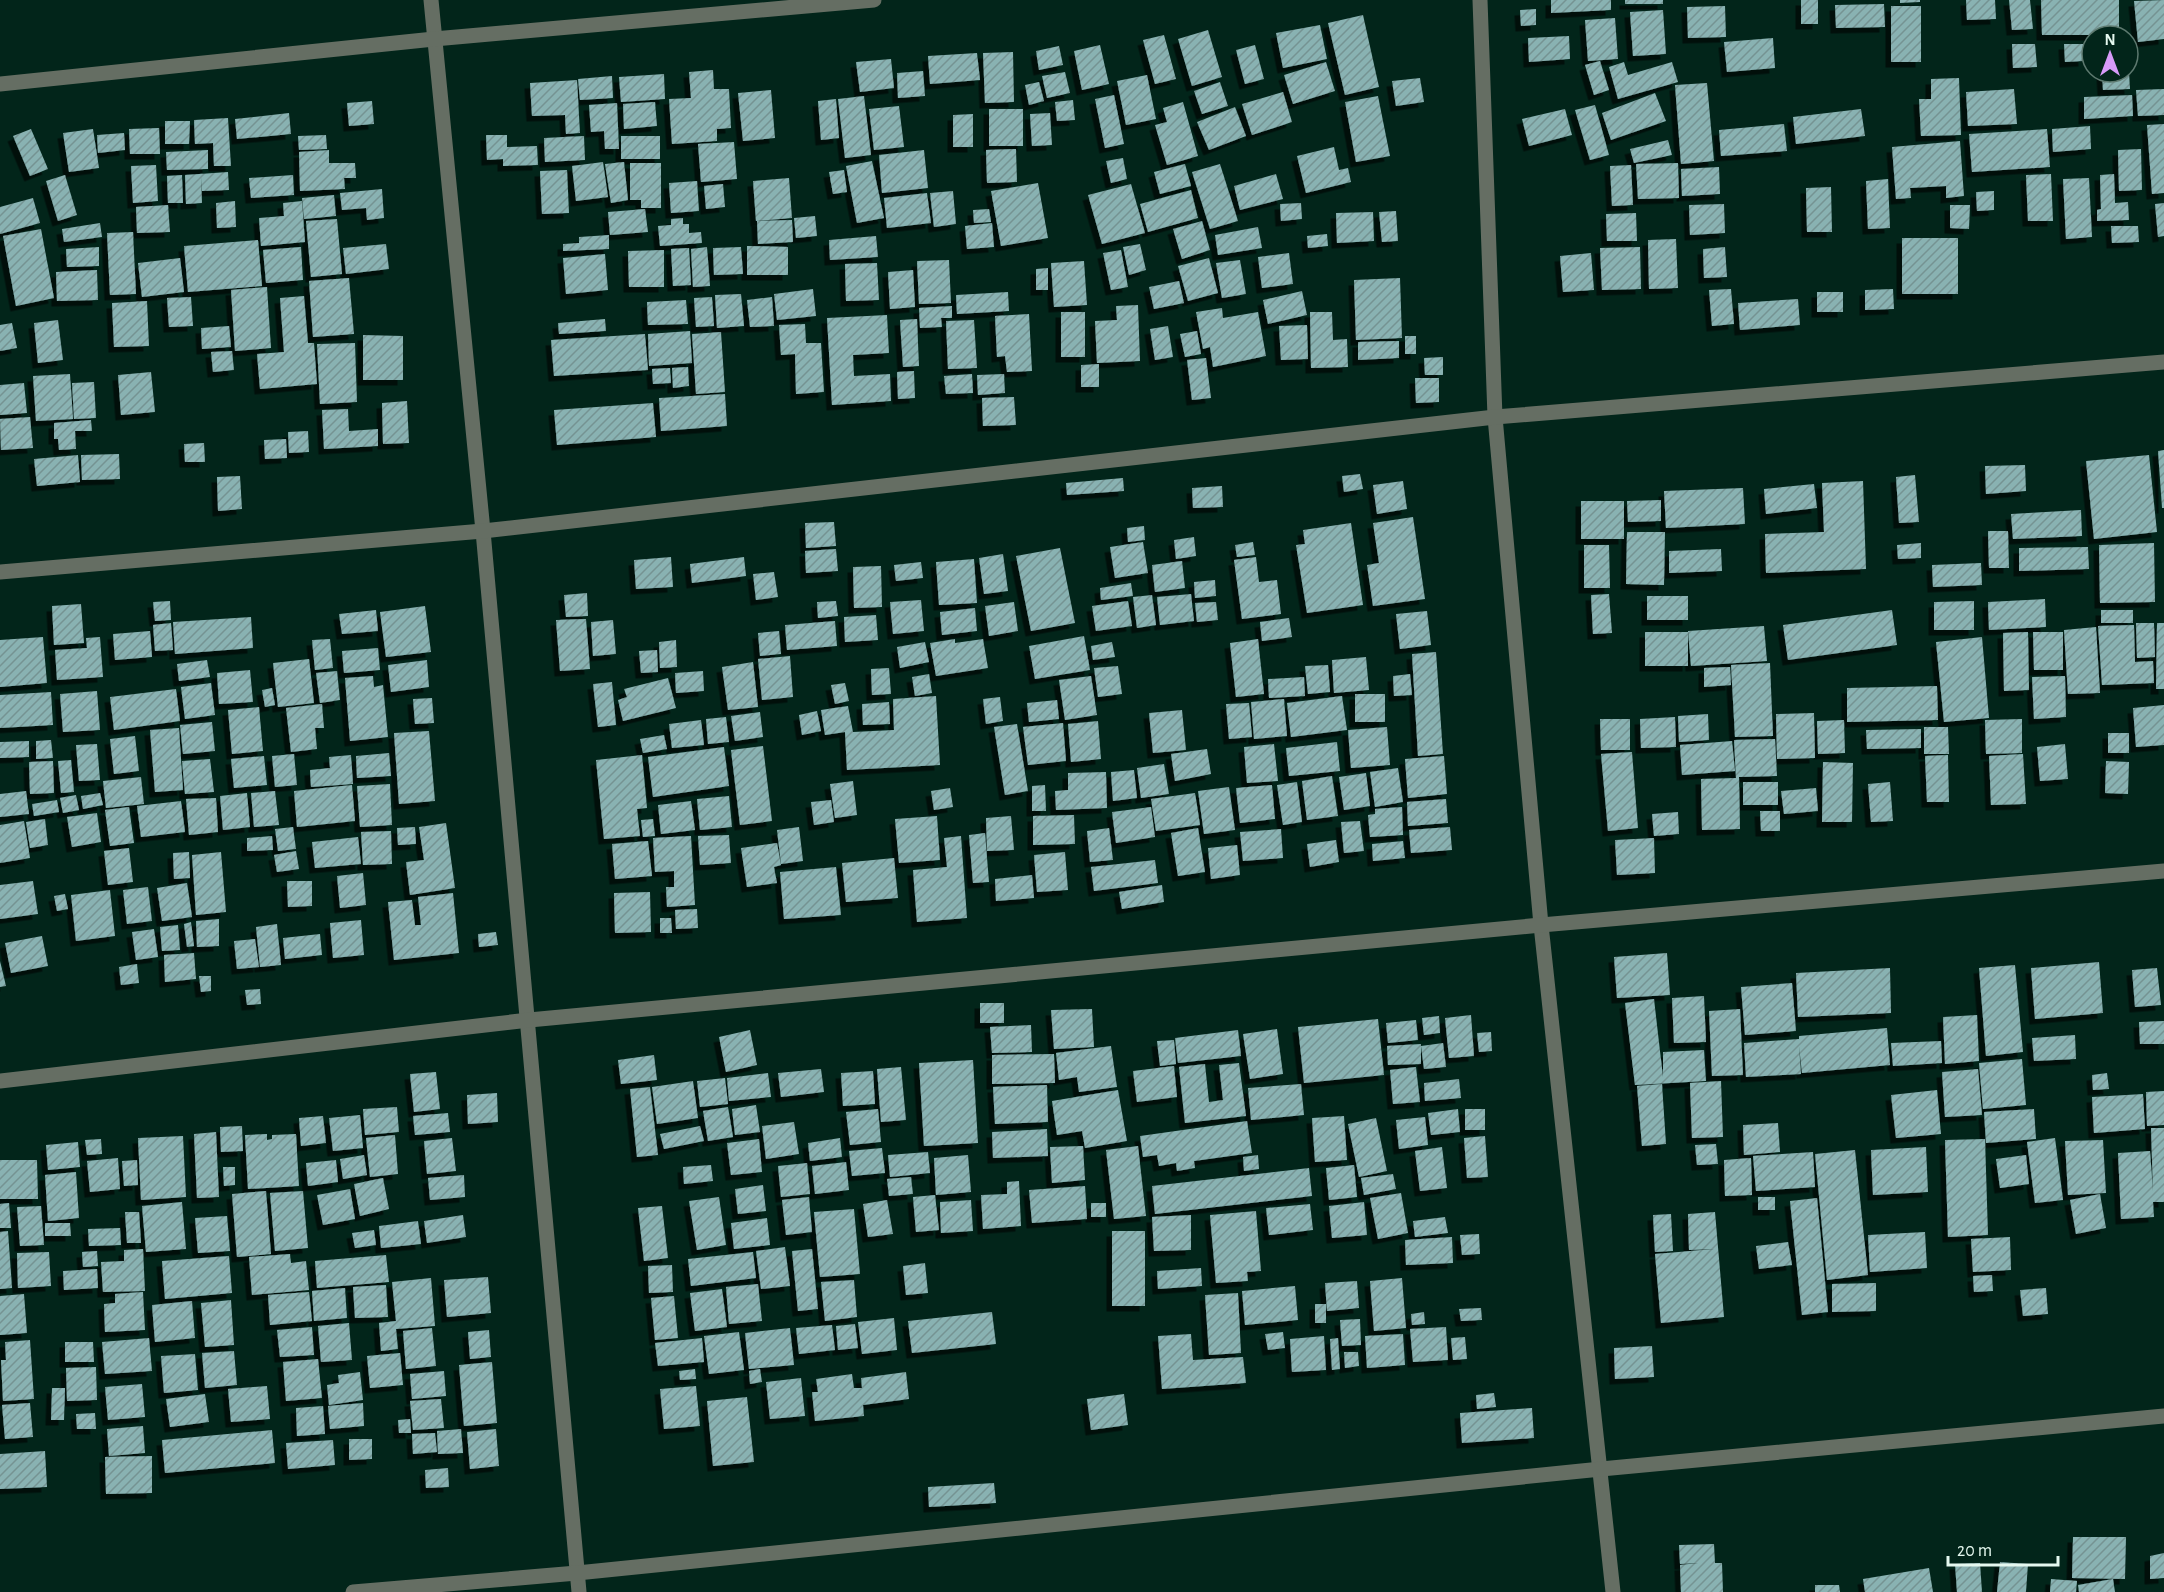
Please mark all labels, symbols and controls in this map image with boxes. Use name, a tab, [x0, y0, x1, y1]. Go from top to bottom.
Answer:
north arrow	[2080, 24, 2140, 84]
text: N	[2104, 32, 2116, 48]
scale bar	[1948, 1529, 2058, 1567]
text: 20 m	[1957, 1542, 1992, 1560]

